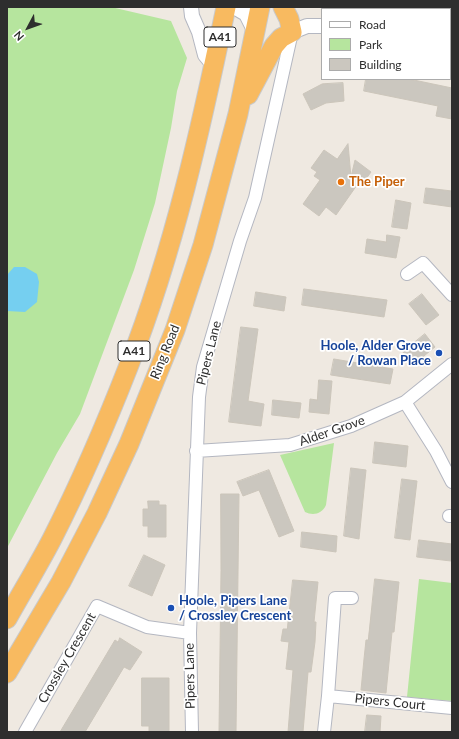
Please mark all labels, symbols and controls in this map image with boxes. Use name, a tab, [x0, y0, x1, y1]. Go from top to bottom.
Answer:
north arrow	[8, 8, 48, 48]
legend	[321, 8, 451, 80]
text: Road	[359, 17, 386, 32]
road number: A41	[204, 27, 236, 47]
text: N	[11, 29, 26, 44]
text: Park	[359, 37, 382, 52]
text: Building	[359, 57, 402, 72]
place label: The Piper	[349, 174, 405, 190]
marker: The Piper	[336, 177, 346, 187]
street label: Pipers Lane	[193, 319, 225, 387]
street label: Ring Road	[147, 322, 183, 382]
place label: Hoole, Alder Grove / Rowan Place	[320, 338, 431, 369]
road number: A41	[118, 341, 150, 361]
marker: Hoole, Alder Grove / Rowan Place	[434, 348, 444, 358]
street label: Alder Grove	[297, 412, 367, 450]
place label: Hoole, Pipers Lane / Crossley Crescent	[179, 593, 291, 624]
marker: Hoole, Pipers Lane / Crossley Crescent	[166, 603, 176, 613]
street label: Crossley Crescent	[35, 610, 99, 706]
street label: Pipers Lane	[182, 643, 198, 709]
street label: Pipers Court	[354, 691, 426, 713]

